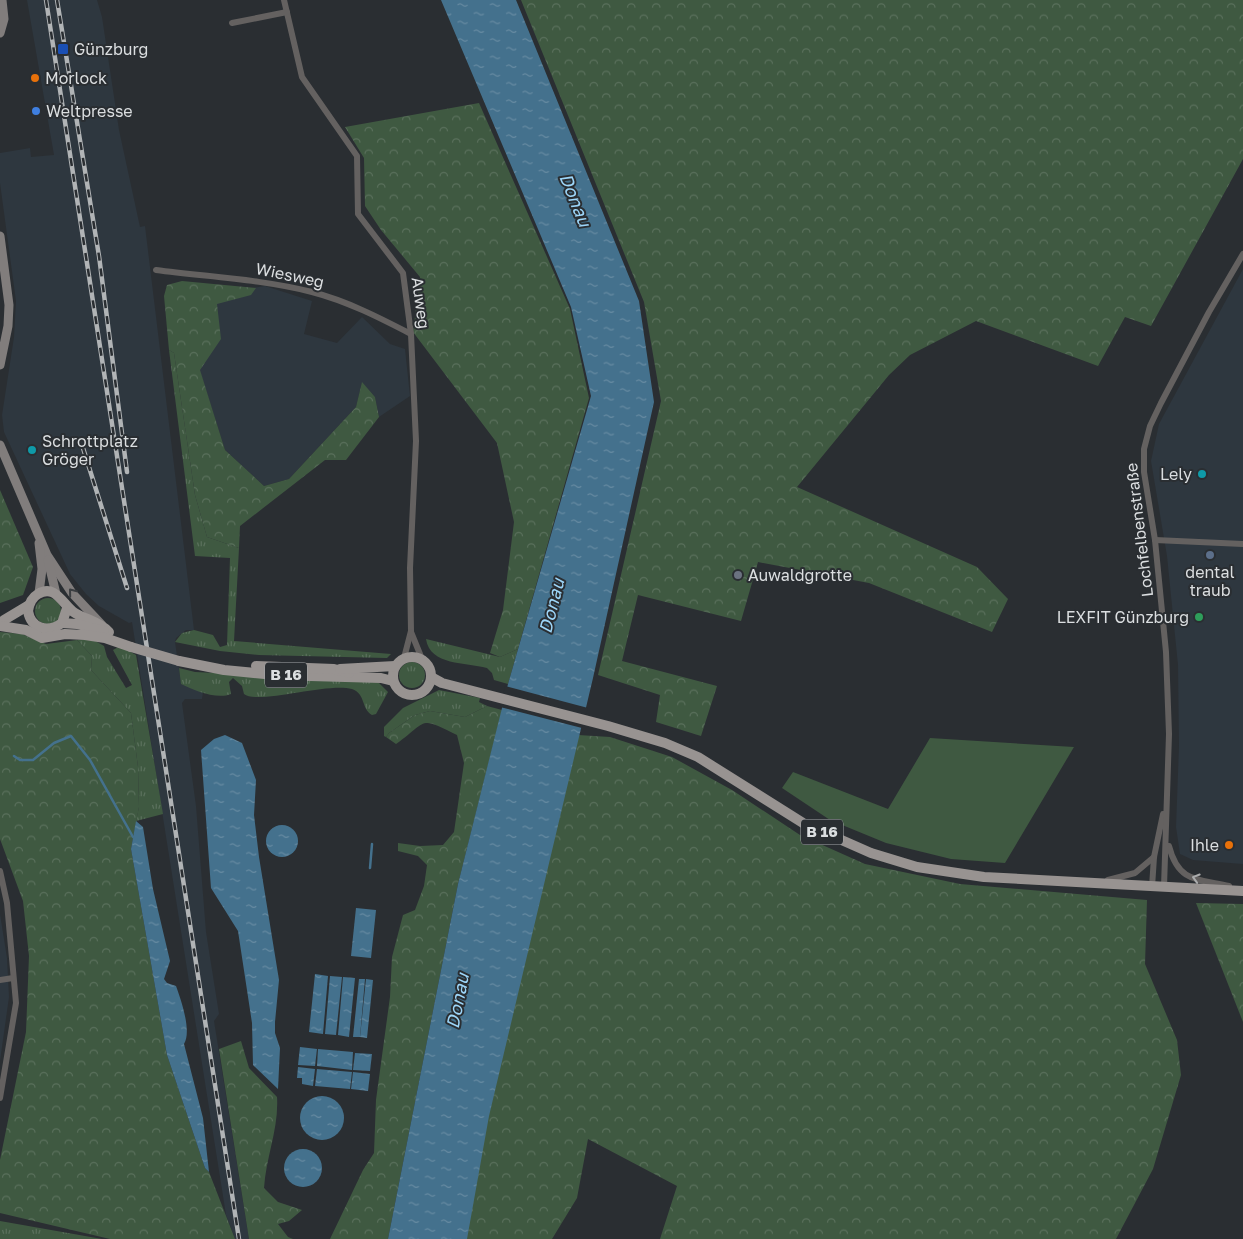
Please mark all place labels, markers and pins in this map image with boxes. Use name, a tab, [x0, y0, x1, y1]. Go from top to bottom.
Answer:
place label: Günzburg	[74, 39, 148, 59]
marker: Günzburg	[56, 42, 70, 56]
place label: Morlock	[45, 68, 107, 88]
marker: Morlock	[29, 72, 41, 84]
place label: Weltpresse	[46, 101, 133, 121]
marker: Weltpresse	[30, 105, 42, 117]
place label: Schrottplatz Gröger	[42, 431, 138, 469]
marker: Schrottplatz Gröger	[26, 444, 38, 456]
place label: Lely	[1160, 464, 1192, 484]
marker: Lely	[1196, 468, 1208, 480]
marker: dental traub	[1204, 549, 1216, 561]
place label: dental traub	[1185, 562, 1235, 600]
place label: Auwaldgrotte	[748, 565, 852, 585]
marker: Auwaldgrotte	[732, 569, 744, 581]
place label: LEXFIT Günzburg	[1057, 607, 1189, 627]
marker: LEXFIT Günzburg	[1193, 611, 1205, 623]
place label: Ihle	[1190, 835, 1219, 855]
marker: Ihle	[1223, 839, 1235, 851]

